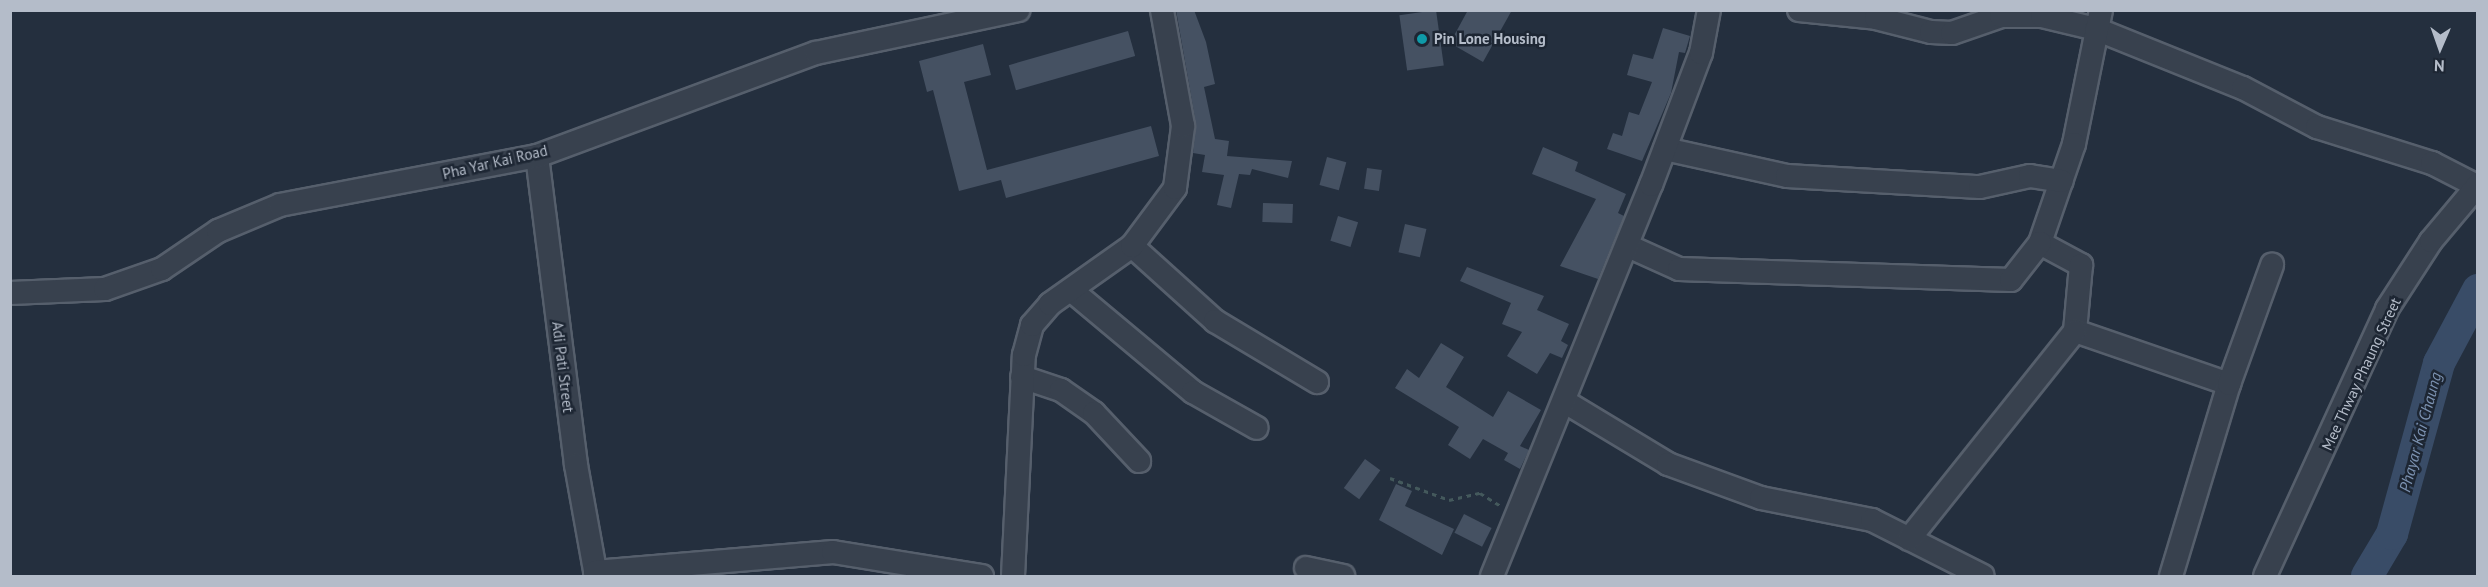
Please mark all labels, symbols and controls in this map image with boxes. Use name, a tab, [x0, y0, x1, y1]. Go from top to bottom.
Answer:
north arrow	[2410, 18, 2470, 78]
place label: Pin Lone Housing	[1434, 30, 1546, 48]
marker: Pin Lone Housing	[1415, 32, 1429, 46]
text: N	[2434, 56, 2445, 76]
street label: Pha Yar Kai Road	[440, 141, 550, 183]
street label: Mee Thway Phaung Street	[2317, 294, 2405, 454]
street label: Adi Pati Street	[548, 320, 578, 414]
water label: Phayar Kai Chaung	[2395, 370, 2445, 494]

